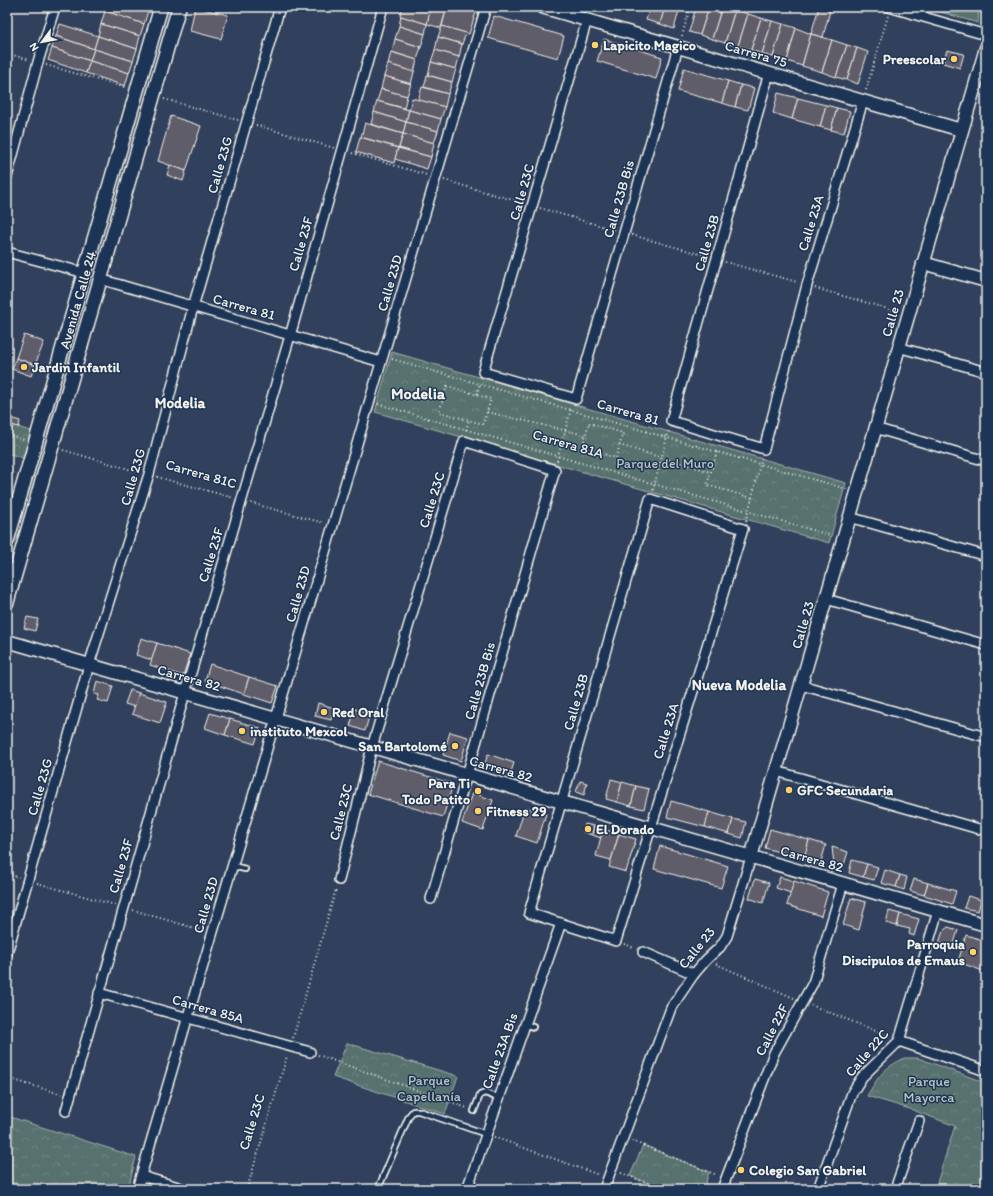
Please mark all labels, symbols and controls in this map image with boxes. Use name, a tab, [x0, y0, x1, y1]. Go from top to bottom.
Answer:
north arrow	[22, 22, 62, 62]
place label: Lapicito Magico	[603, 37, 696, 54]
street label: Carrera 75	[723, 37, 789, 71]
text: N	[26, 40, 41, 54]
marker: Lapicito Magico	[590, 40, 600, 50]
place label: Preescolar	[883, 51, 947, 68]
marker: Preescolar	[949, 54, 959, 64]
street label: Calle 23G	[204, 134, 236, 196]
street label: Calle 23B Bis	[600, 158, 638, 240]
street label: Calle 23C	[506, 162, 538, 222]
street label: Calle 23A	[794, 193, 828, 253]
street label: Calle 23B	[691, 213, 723, 273]
street label: Calle 23F	[285, 214, 317, 273]
street label: Avenida Calle 24	[56, 249, 100, 351]
street label: Calle 23D	[374, 253, 406, 313]
street label: Calle 23	[878, 287, 908, 339]
street label: Carrera 81	[211, 290, 278, 324]
place label: Jardin Infantil	[31, 359, 121, 376]
marker: Jardin Infantil	[19, 362, 29, 372]
district label: Modelia	[391, 384, 446, 403]
district label: Modelia	[155, 394, 206, 412]
street label: Carrera 81	[595, 395, 662, 429]
street label: Carrera 81A	[531, 426, 605, 462]
street label: Calle 23G	[117, 446, 149, 508]
park label: Parque del Muro	[616, 455, 714, 472]
street label: Carrera 81C	[164, 456, 238, 492]
street label: Calle 23C	[415, 470, 449, 530]
street label: Calle 23F	[195, 525, 228, 584]
street label: Calle 23D	[282, 564, 314, 624]
street label: Calle 23	[788, 599, 818, 651]
street label: Calle 23B Bis	[461, 640, 499, 722]
street label: Carrera 82	[156, 661, 223, 695]
street label: Calle 23B	[560, 672, 592, 732]
district label: Nueva Modelia	[692, 676, 786, 694]
street label: Calle 23A	[649, 701, 683, 761]
place label: Red Oral	[332, 704, 385, 721]
marker: Red Oral	[319, 707, 329, 717]
place label: instituto Mexcol	[250, 723, 348, 740]
marker: instituto Mexcol	[237, 726, 247, 736]
place label: San Bartolomé	[358, 738, 447, 755]
marker: San Bartolomé	[450, 741, 460, 751]
street label: Carrera 82	[468, 752, 535, 786]
street label: Calle 23G	[24, 756, 56, 818]
place label: Para Ti Todo Patito	[401, 775, 470, 808]
street label: Calle 23C	[326, 782, 356, 842]
place label: GFC Secundaria	[797, 782, 893, 799]
marker: GFC Secundaria	[784, 785, 794, 795]
marker: Para Ti Todo Patito	[473, 786, 483, 796]
place label: Fitness 29	[486, 803, 547, 820]
marker: Fitness 29	[473, 806, 483, 816]
place label: El Dorado	[596, 821, 654, 838]
marker: El Dorado	[583, 824, 593, 834]
street label: Calle 23F	[105, 836, 137, 895]
street label: Carrera 82	[779, 842, 846, 876]
street label: Calle 23D	[190, 875, 222, 935]
street label: Calle 23	[675, 923, 719, 972]
place label: Parroquia Discipulos de Emaus	[842, 936, 965, 969]
marker: Parroquia Discipulos de Emaus	[968, 947, 978, 957]
street label: Carrera 85A	[170, 991, 246, 1027]
street label: Calle 22F	[752, 1000, 793, 1059]
street label: Calle 23A Bis	[478, 1011, 522, 1091]
street label: Calle 22C	[842, 1026, 892, 1080]
park label: Parque Capellanía	[397, 1072, 462, 1105]
park label: Parque Mayorca	[904, 1073, 955, 1106]
street label: Calle 23C	[235, 1092, 269, 1152]
place label: Colegio San Gabriel	[749, 1162, 867, 1179]
marker: Colegio San Gabriel	[736, 1165, 746, 1175]

